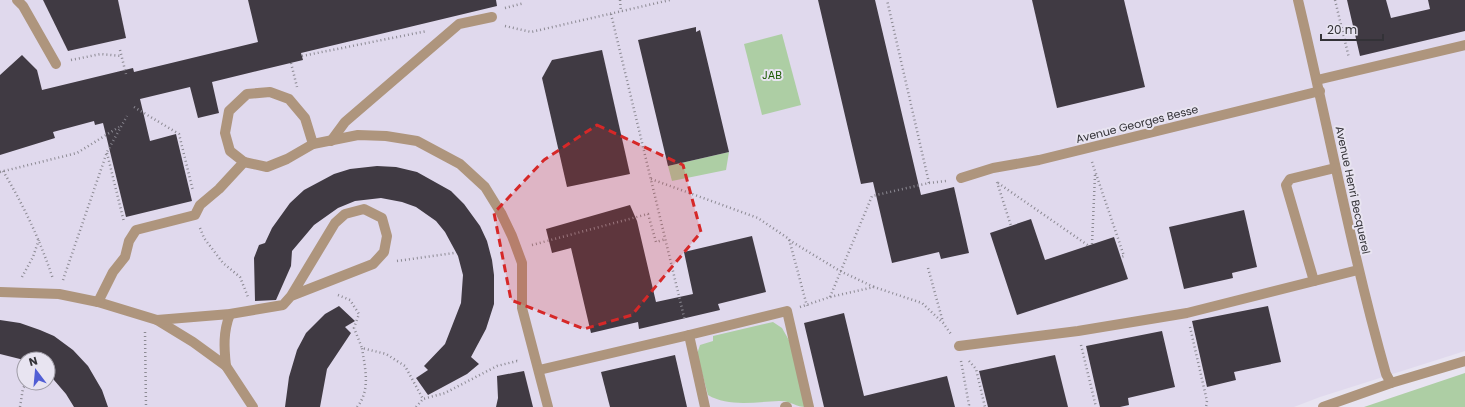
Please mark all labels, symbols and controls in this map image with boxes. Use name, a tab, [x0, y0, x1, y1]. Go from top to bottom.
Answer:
scale bar	[1321, 16, 1383, 42]
text: 20 m	[1327, 21, 1357, 38]
park label: JAB	[762, 67, 782, 83]
street label: Avenue Georges Besse	[1074, 101, 1200, 147]
street label: Avenue Henri Becquerel	[1332, 124, 1374, 256]
north arrow	[16, 351, 56, 391]
text: N	[27, 353, 39, 370]

